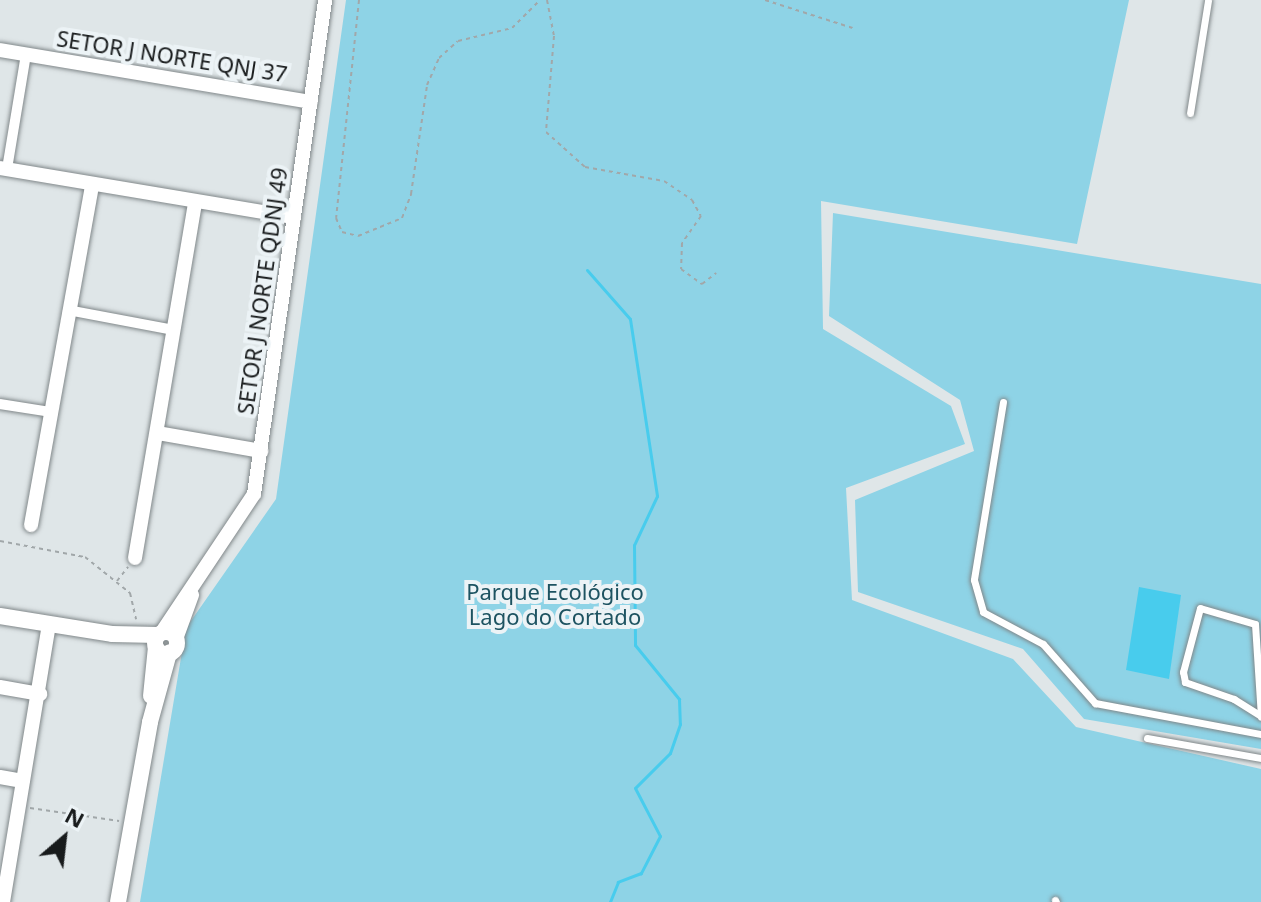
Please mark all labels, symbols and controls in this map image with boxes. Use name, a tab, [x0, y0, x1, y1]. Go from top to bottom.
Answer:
street label: SETOR J NORTE QNJ 37	[55, 25, 289, 87]
street label: SETOR J NORTE QDNJ 49	[232, 166, 292, 416]
park label: Parque Ecológico Lago do Cortado	[466, 578, 644, 630]
north arrow	[24, 798, 104, 878]
text: N	[60, 799, 90, 834]

